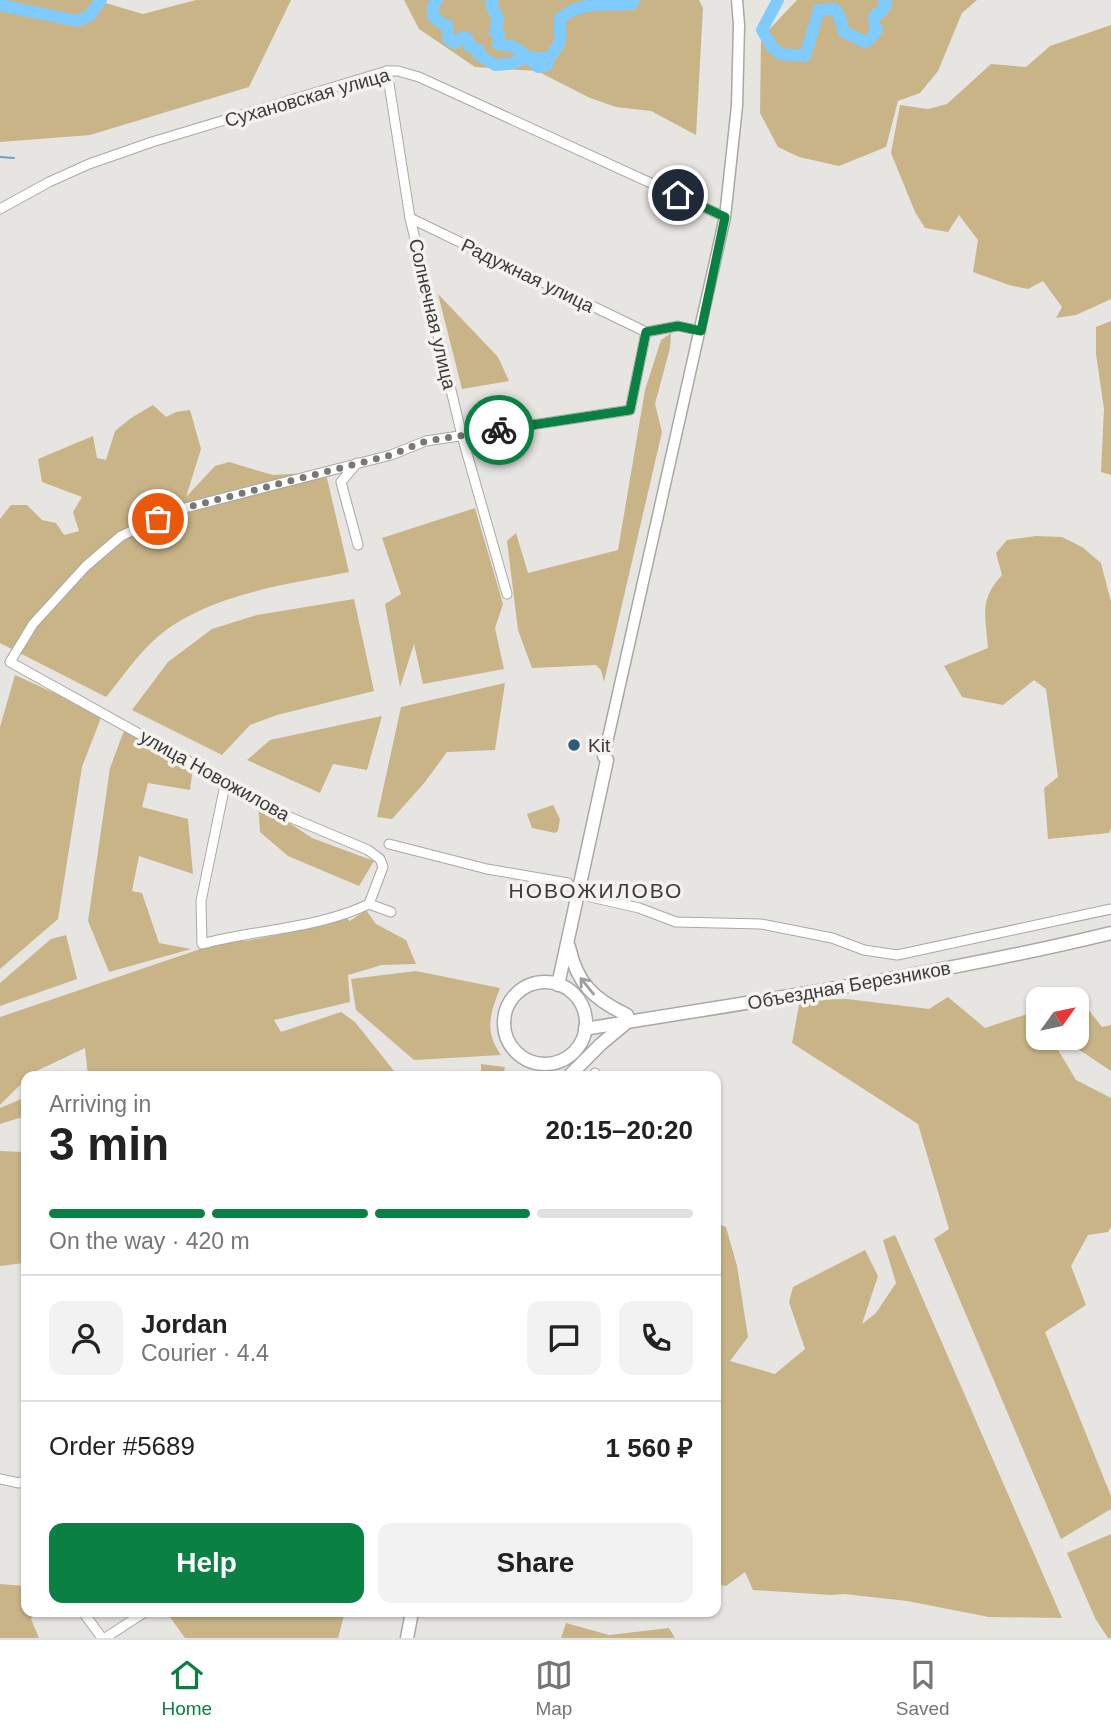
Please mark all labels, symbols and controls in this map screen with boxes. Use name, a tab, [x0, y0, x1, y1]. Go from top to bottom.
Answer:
street label: Сухановская улица	[222, 64, 392, 131]
pin	[648, 165, 708, 225]
icon: home	[659, 176, 697, 214]
street label: Радужная улица	[458, 234, 598, 317]
street label: Солнечная улица	[405, 237, 460, 392]
courier	[464, 395, 534, 465]
icon: bike	[480, 411, 518, 449]
pin	[128, 489, 188, 549]
icon: bag	[139, 500, 177, 538]
street label: улица Новожилова	[136, 726, 294, 825]
place label: Kit	[588, 735, 611, 756]
marker: Kit	[566, 737, 582, 753]
district label: НОВОЖИЛОВО	[509, 879, 683, 902]
street label: Объездная Березников	[746, 957, 952, 1014]
one-way arrow	[579, 977, 595, 995]
north arrow	[1026, 987, 1088, 1050]
map controls	[1026, 987, 1089, 1050]
text: Arriving in	[49, 1091, 151, 1117]
text: 20:15–20:20	[546, 1115, 693, 1145]
text: 3 min	[49, 1118, 169, 1170]
text: On the way · 420 m	[49, 1228, 250, 1254]
button: person	[49, 1301, 123, 1375]
button: chat	[527, 1301, 601, 1375]
button: phone	[619, 1301, 693, 1375]
text: Jordan	[141, 1309, 228, 1339]
text: Courier · 4.4	[141, 1340, 269, 1366]
text: Order #5689	[49, 1431, 195, 1461]
text: 1 560 ₽	[606, 1433, 693, 1463]
button: Help	[49, 1523, 364, 1603]
button: Share	[378, 1523, 693, 1603]
tab: Home	[161, 1656, 212, 1720]
tab: Map	[535, 1656, 573, 1720]
tab: Saved	[896, 1656, 950, 1720]

